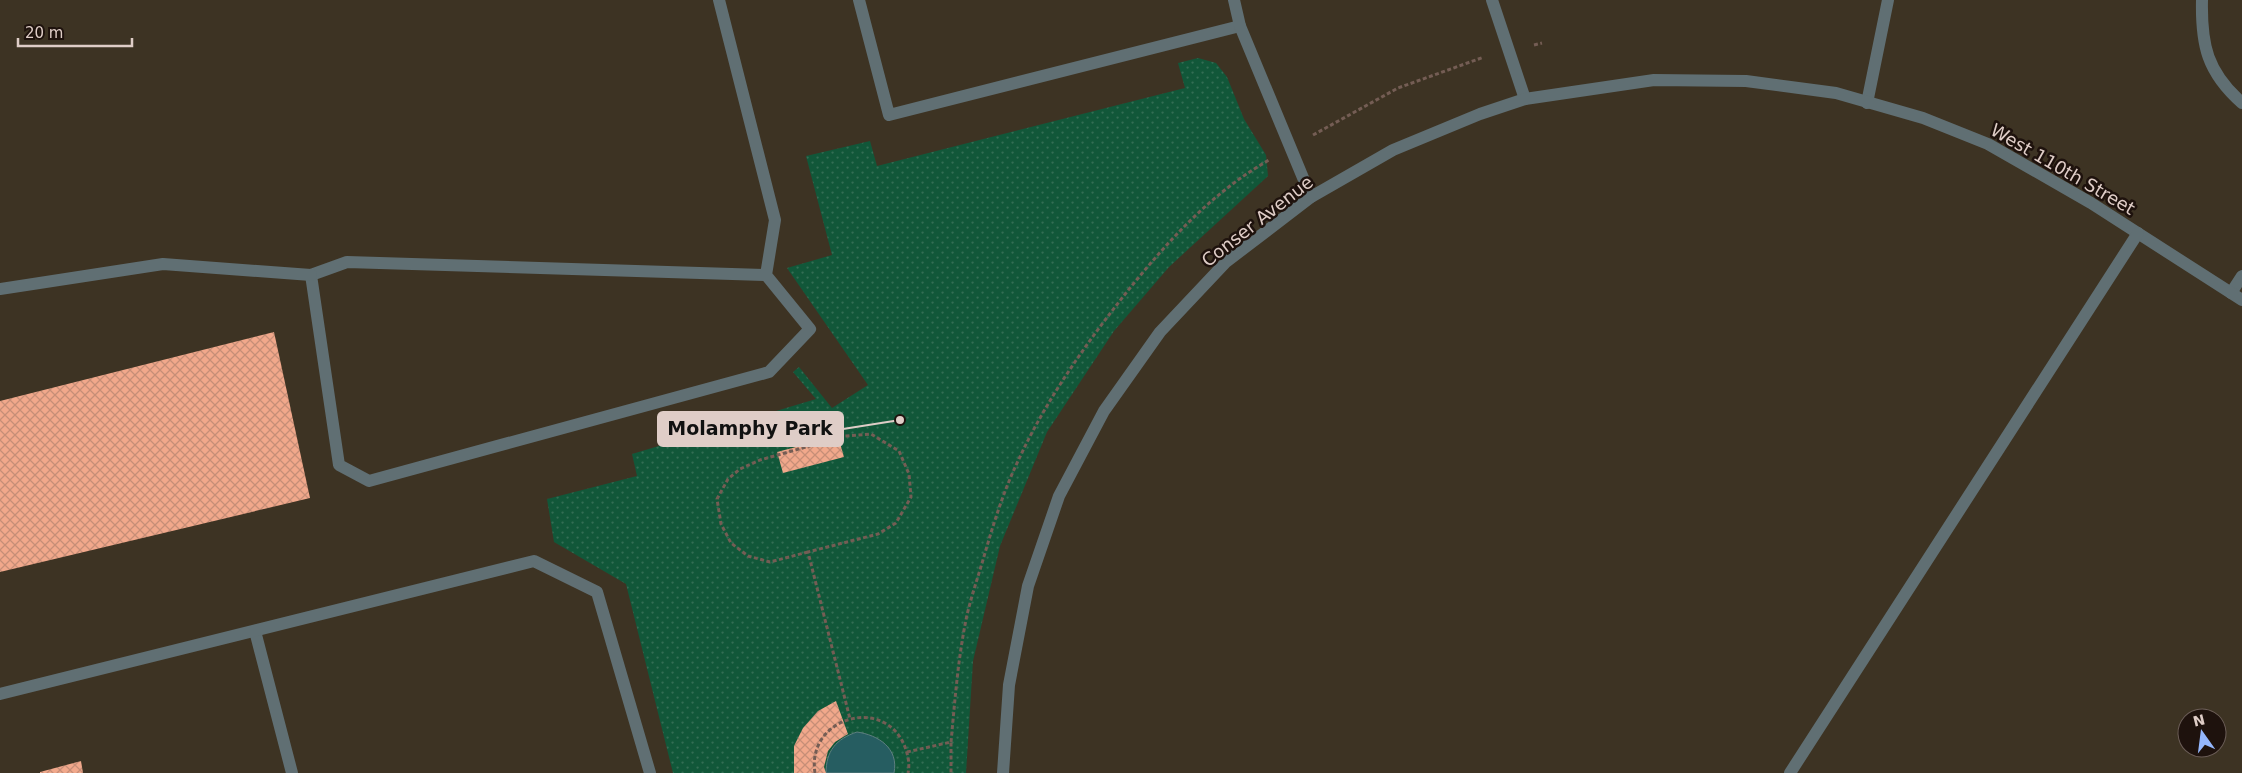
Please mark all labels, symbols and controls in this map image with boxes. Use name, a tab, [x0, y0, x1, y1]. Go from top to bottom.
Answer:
scale bar	[18, 15, 131, 47]
text: 20 m	[25, 24, 63, 42]
street label: West 110th Street	[1987, 119, 2139, 219]
street label: Conser Avenue	[1197, 171, 1317, 271]
callout: Molamphy Park	[658, 412, 843, 446]
text: Molamphy Park	[667, 417, 833, 439]
north arrow	[2177, 708, 2227, 758]
text: N	[2191, 711, 2206, 730]

